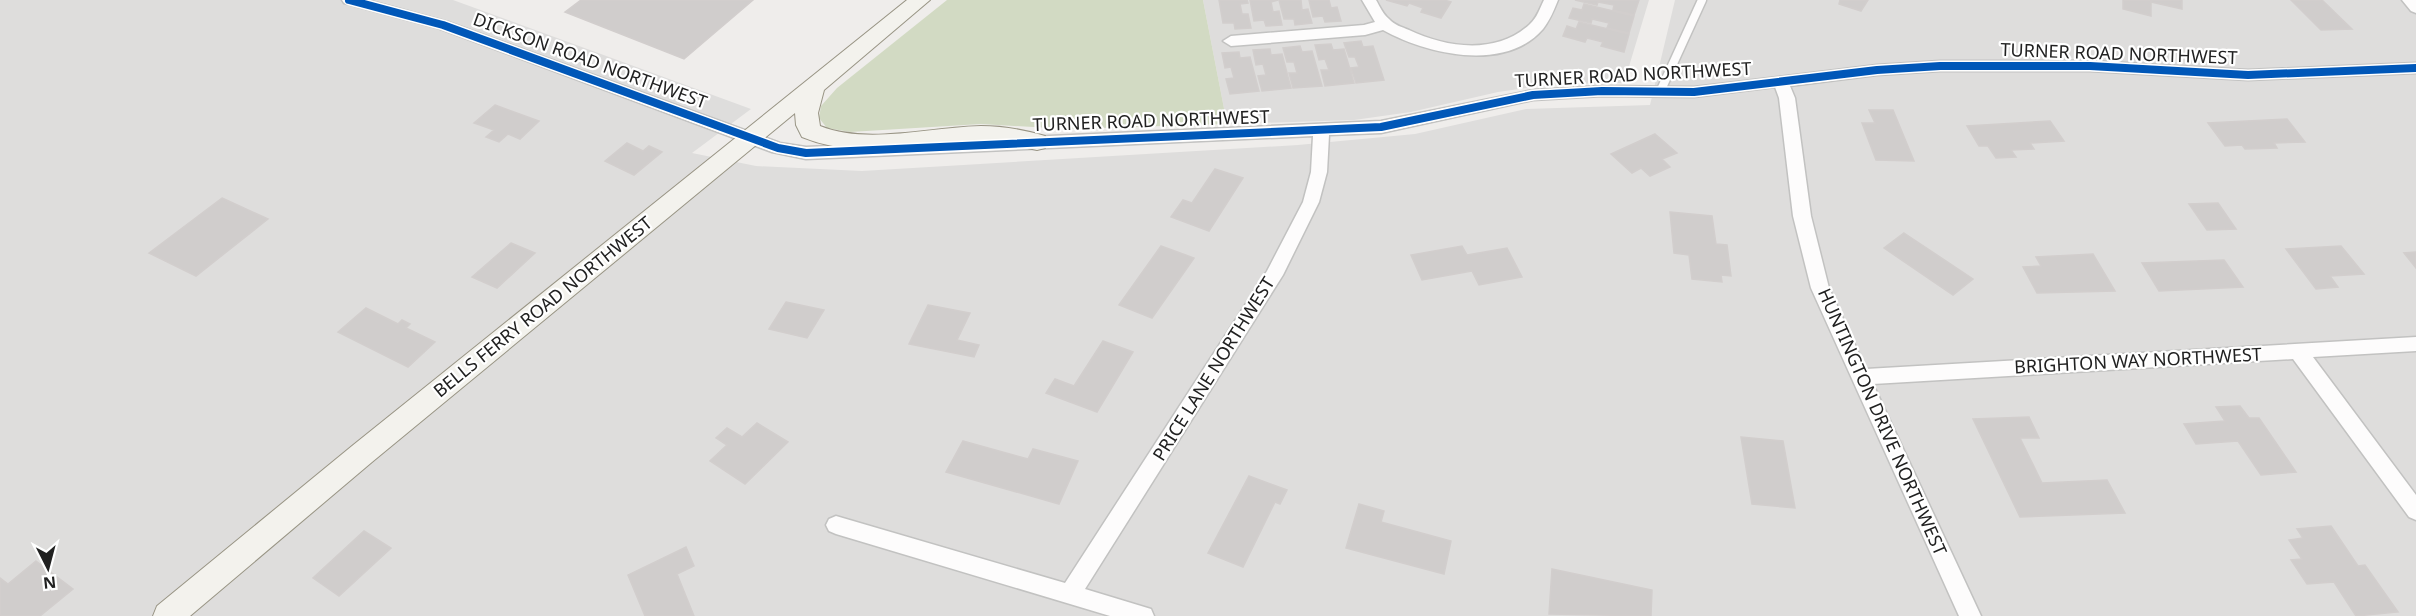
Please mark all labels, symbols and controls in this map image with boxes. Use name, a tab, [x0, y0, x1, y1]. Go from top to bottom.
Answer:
street label: DICKSON ROAD NORTHWEST	[470, 7, 711, 114]
street label: TURNER ROAD NORTHWEST	[2000, 37, 2238, 69]
street label: TURNER ROAD NORTHWEST	[1514, 56, 1752, 92]
street label: TURNER ROAD NORTHWEST	[1032, 104, 1270, 136]
street label: BELLS FERRY ROAD NORTHWEST	[428, 210, 657, 402]
street label: PRICE LANE NORTHWEST	[1147, 272, 1280, 465]
street label: HUNTINGTON DRIVE NORTHWEST	[1813, 284, 1953, 559]
street label: BRIGHTON WAY NORTHWEST	[2014, 342, 2262, 378]
north arrow	[18, 538, 78, 598]
text: N	[42, 571, 57, 595]

